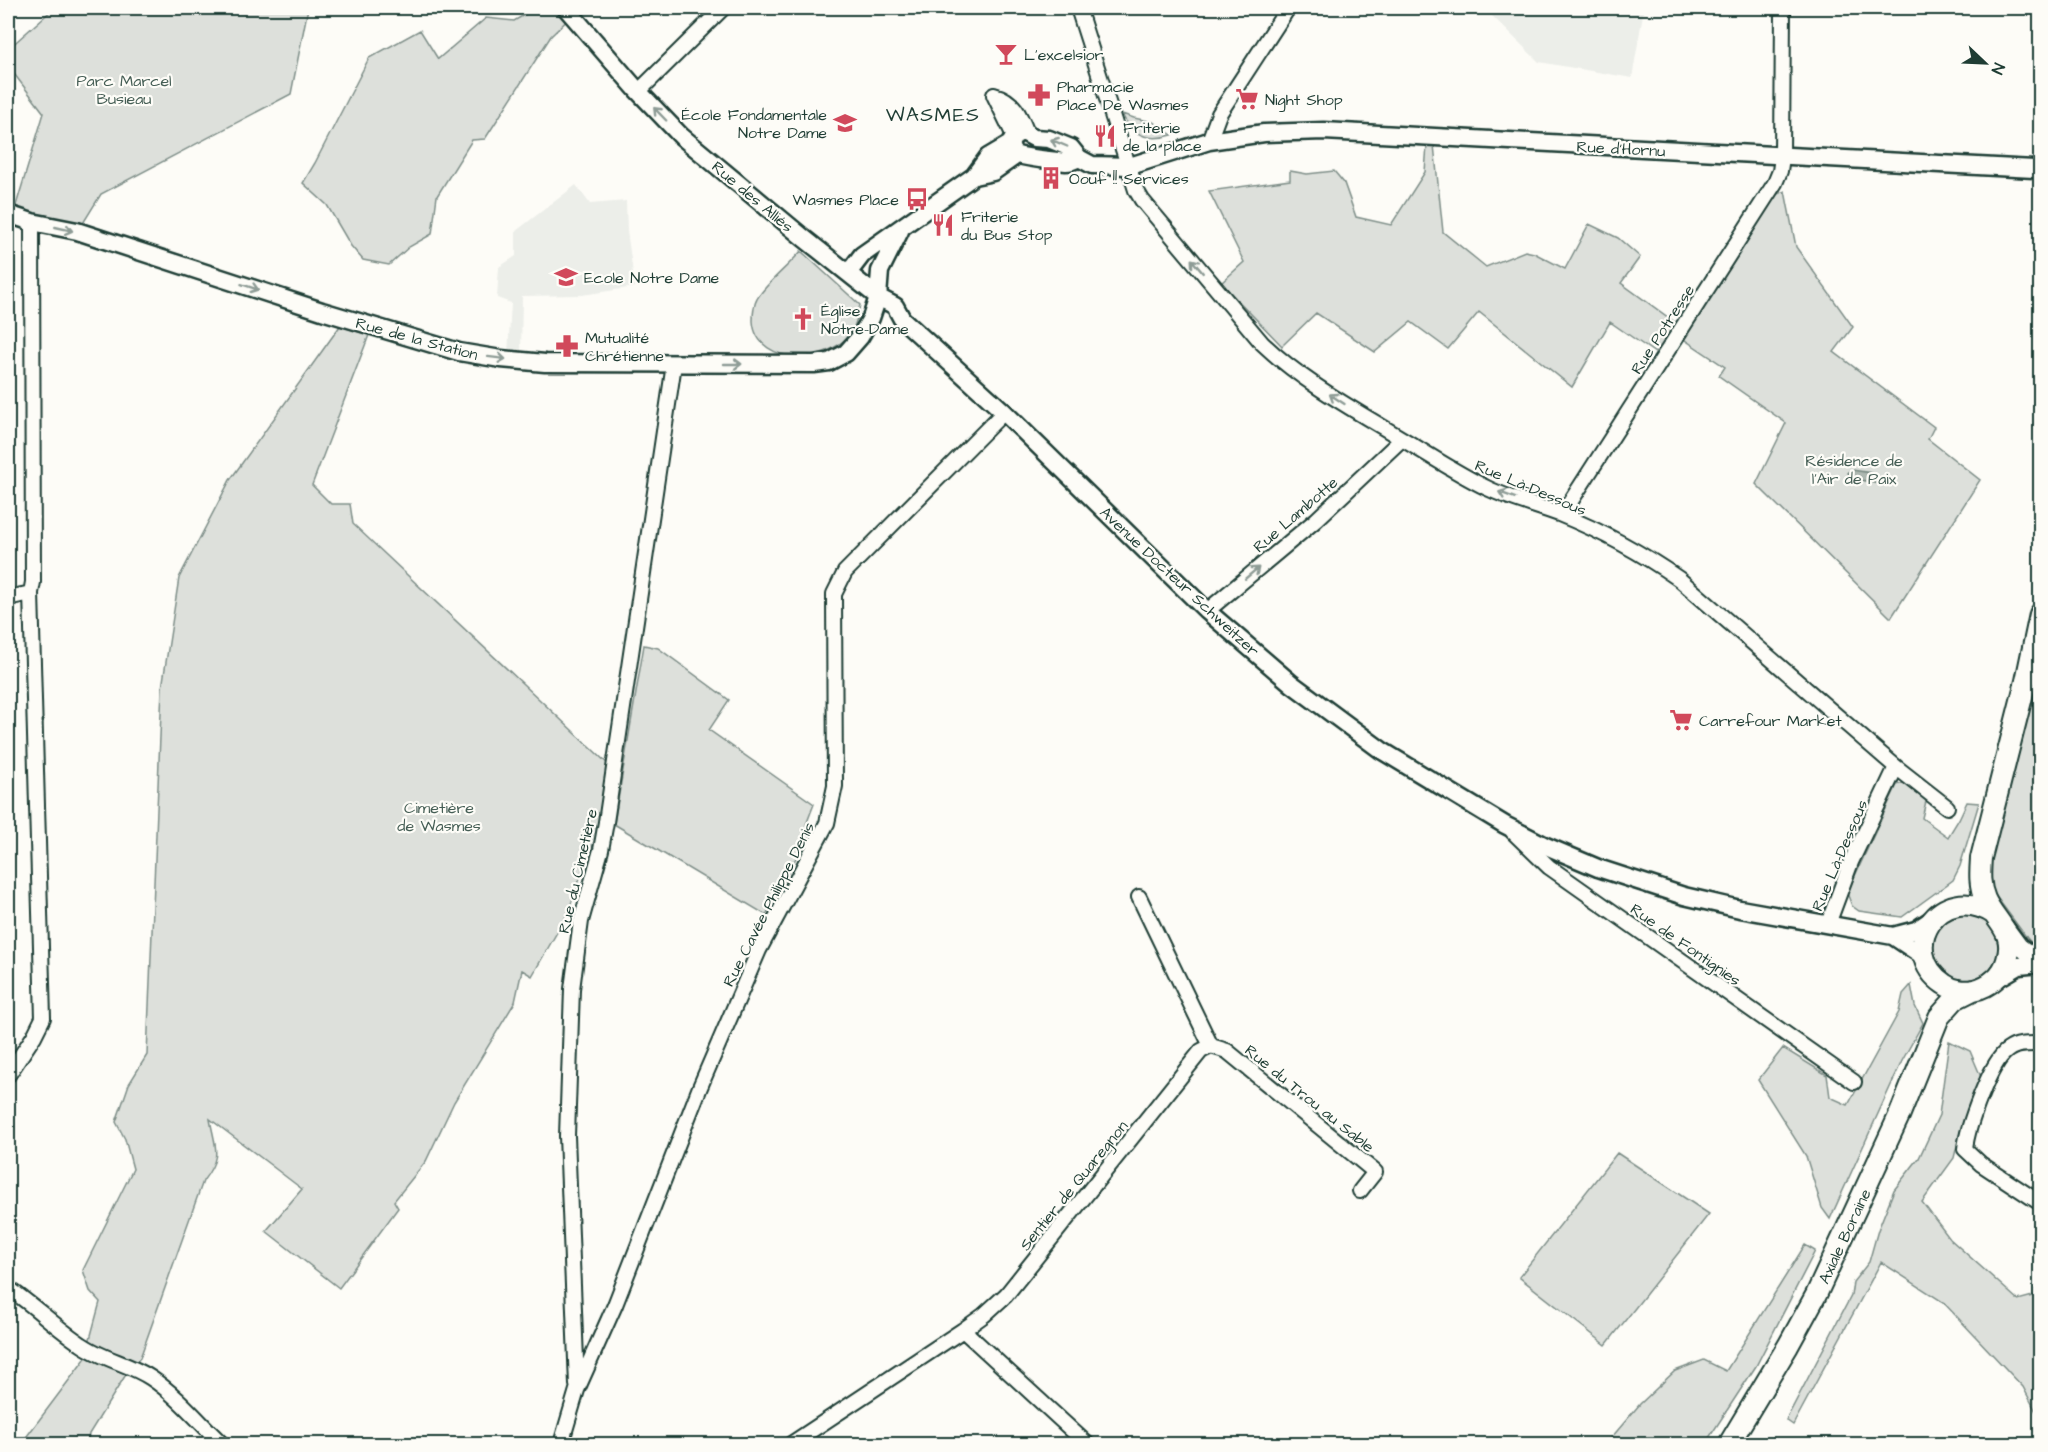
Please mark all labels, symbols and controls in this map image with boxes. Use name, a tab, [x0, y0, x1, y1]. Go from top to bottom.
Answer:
north arrow	[1955, 33, 2015, 93]
bar icon: L'excelsior	[993, 41, 1019, 67]
place label: L'excelsior	[1024, 44, 1104, 66]
text: N	[1986, 60, 2010, 77]
park label: Parc Marcel Busieau	[76, 70, 172, 110]
place label: Pharmacie Place De Wasmes	[1057, 76, 1189, 116]
pharmacy icon: Pharmacie Place De Wasmes	[1026, 82, 1052, 108]
supermarket icon: Night Shop	[1234, 86, 1260, 112]
place label: Night Shop	[1265, 89, 1343, 112]
district label: WASMES	[886, 101, 980, 129]
place label: École Fondamentale Notre Dame	[682, 104, 827, 144]
one-way arrow	[653, 106, 667, 121]
school or university icon: École Fondamentale Notre Dame	[832, 110, 858, 136]
place label: Friterie de la place	[1123, 117, 1202, 157]
restaurant icon: Friterie de la place	[1092, 123, 1118, 149]
street label: Rue d'Hornu	[1576, 136, 1666, 162]
one-way arrow	[1050, 137, 1069, 148]
street label: Rue des Alliés	[707, 156, 798, 237]
building icon: Oouf !! Services	[1038, 165, 1064, 191]
place label: Oouf !! Services	[1069, 168, 1189, 190]
bus stop icon: Wasmes Place	[904, 186, 930, 212]
place label: Wasmes Place	[793, 189, 899, 211]
place label: Friterie du Bus Stop	[961, 206, 1052, 246]
restaurant icon: Friterie du Bus Stop	[930, 212, 956, 238]
one-way arrow	[54, 223, 73, 235]
one-way arrow	[1190, 259, 1204, 274]
school or university icon: Ecole Notre Dame	[553, 264, 579, 290]
place label: Ecole Notre Dame	[584, 267, 720, 289]
street label: Rue Potresse	[1626, 280, 1700, 379]
one-way arrow	[240, 283, 259, 294]
place label: Église Notre-Dame	[821, 300, 909, 340]
church icon: Église Notre-Dame	[790, 306, 816, 332]
street label: Rue de la Station	[353, 312, 480, 366]
place label: Mutualité Chrétienne	[585, 327, 664, 367]
pharmacy icon: Mutualité Chrétienne	[554, 333, 580, 359]
one-way arrow	[487, 353, 507, 364]
one-way arrow	[722, 358, 742, 370]
one-way arrow	[1329, 393, 1346, 405]
park label: Résidence de l'Air de Paix	[1805, 450, 1903, 490]
street label: Rue Là-Dessous	[1472, 455, 1590, 521]
street label: Rue Lambotte	[1248, 472, 1343, 558]
one-way arrow	[1498, 489, 1516, 500]
street label: Avenue Docteur Schweitzer	[1095, 502, 1264, 662]
one-way arrow	[1244, 567, 1260, 580]
supermarket icon: Carrefour Market	[1668, 707, 1694, 733]
place label: Carrefour Market	[1699, 710, 1842, 732]
street label: Rue Là-Dessous	[1807, 796, 1873, 914]
park label: Cimetière de Wasmes	[397, 797, 481, 837]
street label: Rue du Cimetière	[553, 806, 603, 936]
street label: Rue Cavée Philippe Denis	[718, 818, 820, 990]
street label: Rue de Fontignies	[1625, 898, 1745, 992]
street label: Rue du Trou au Sable	[1240, 1040, 1379, 1158]
street label: Sentier de Quaregnon	[1014, 1116, 1134, 1256]
street label: Axiale Boraine	[1813, 1185, 1877, 1287]

